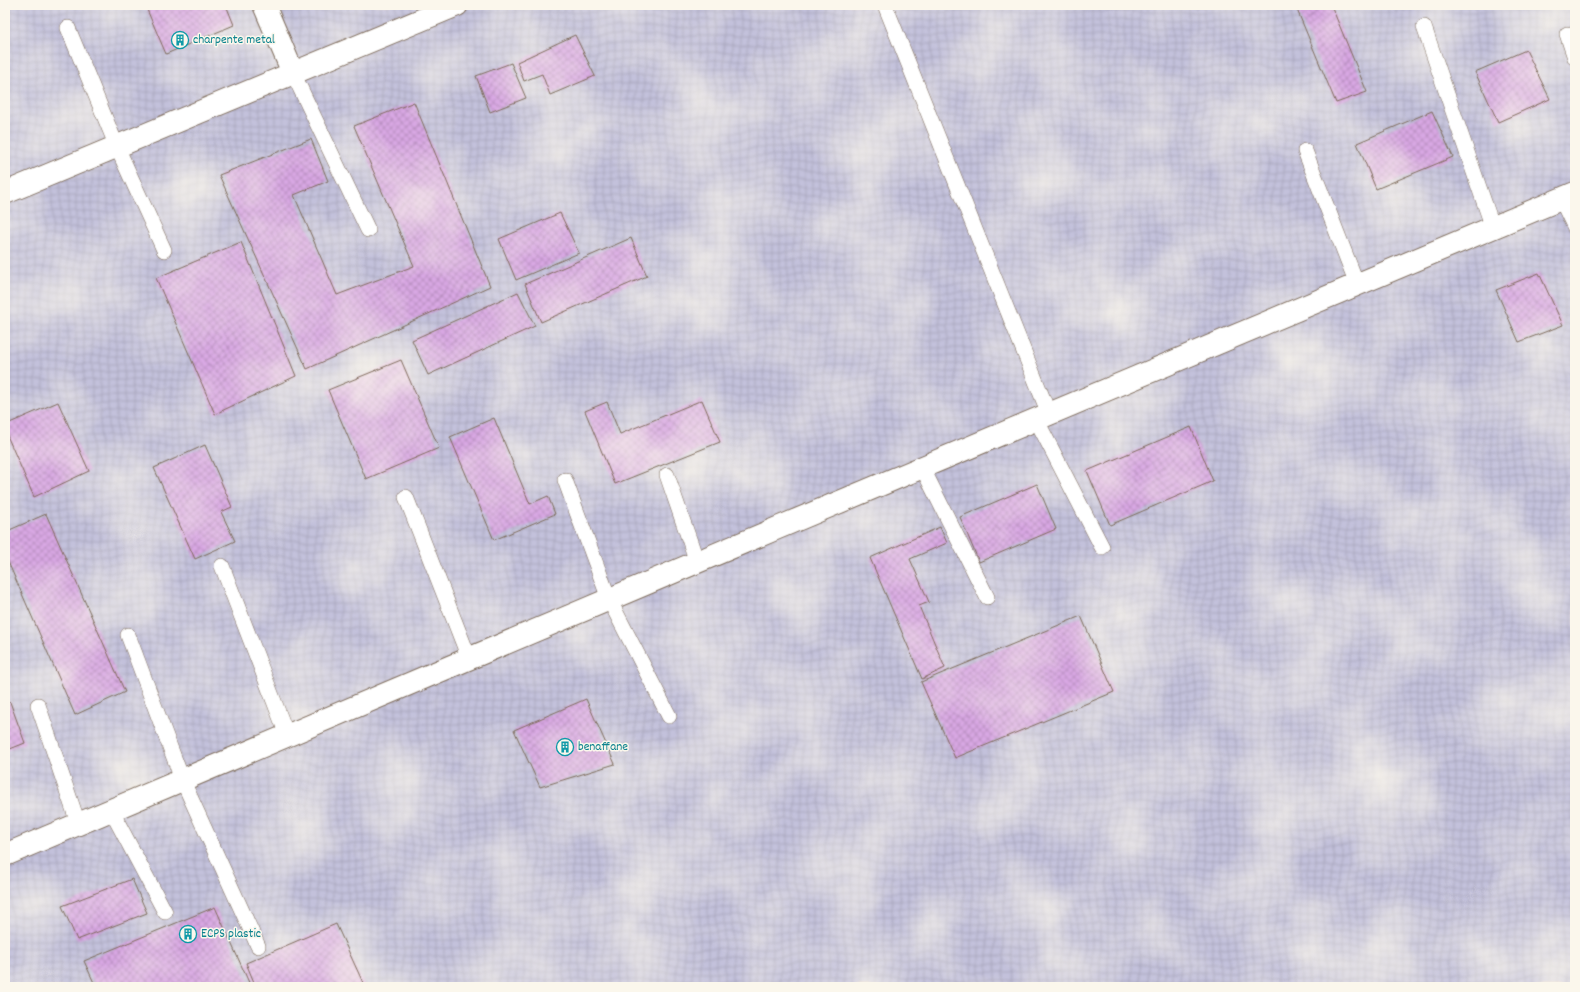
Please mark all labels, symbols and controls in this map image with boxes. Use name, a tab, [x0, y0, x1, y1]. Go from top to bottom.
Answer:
building icon: charpente metal	[170, 30, 190, 50]
place label: charpente metal	[193, 31, 275, 50]
building icon: benaffane	[555, 737, 575, 757]
place label: benaffane	[578, 738, 628, 757]
building icon: ECPS plastic	[178, 924, 198, 944]
place label: ECPS plastic	[201, 925, 261, 944]

